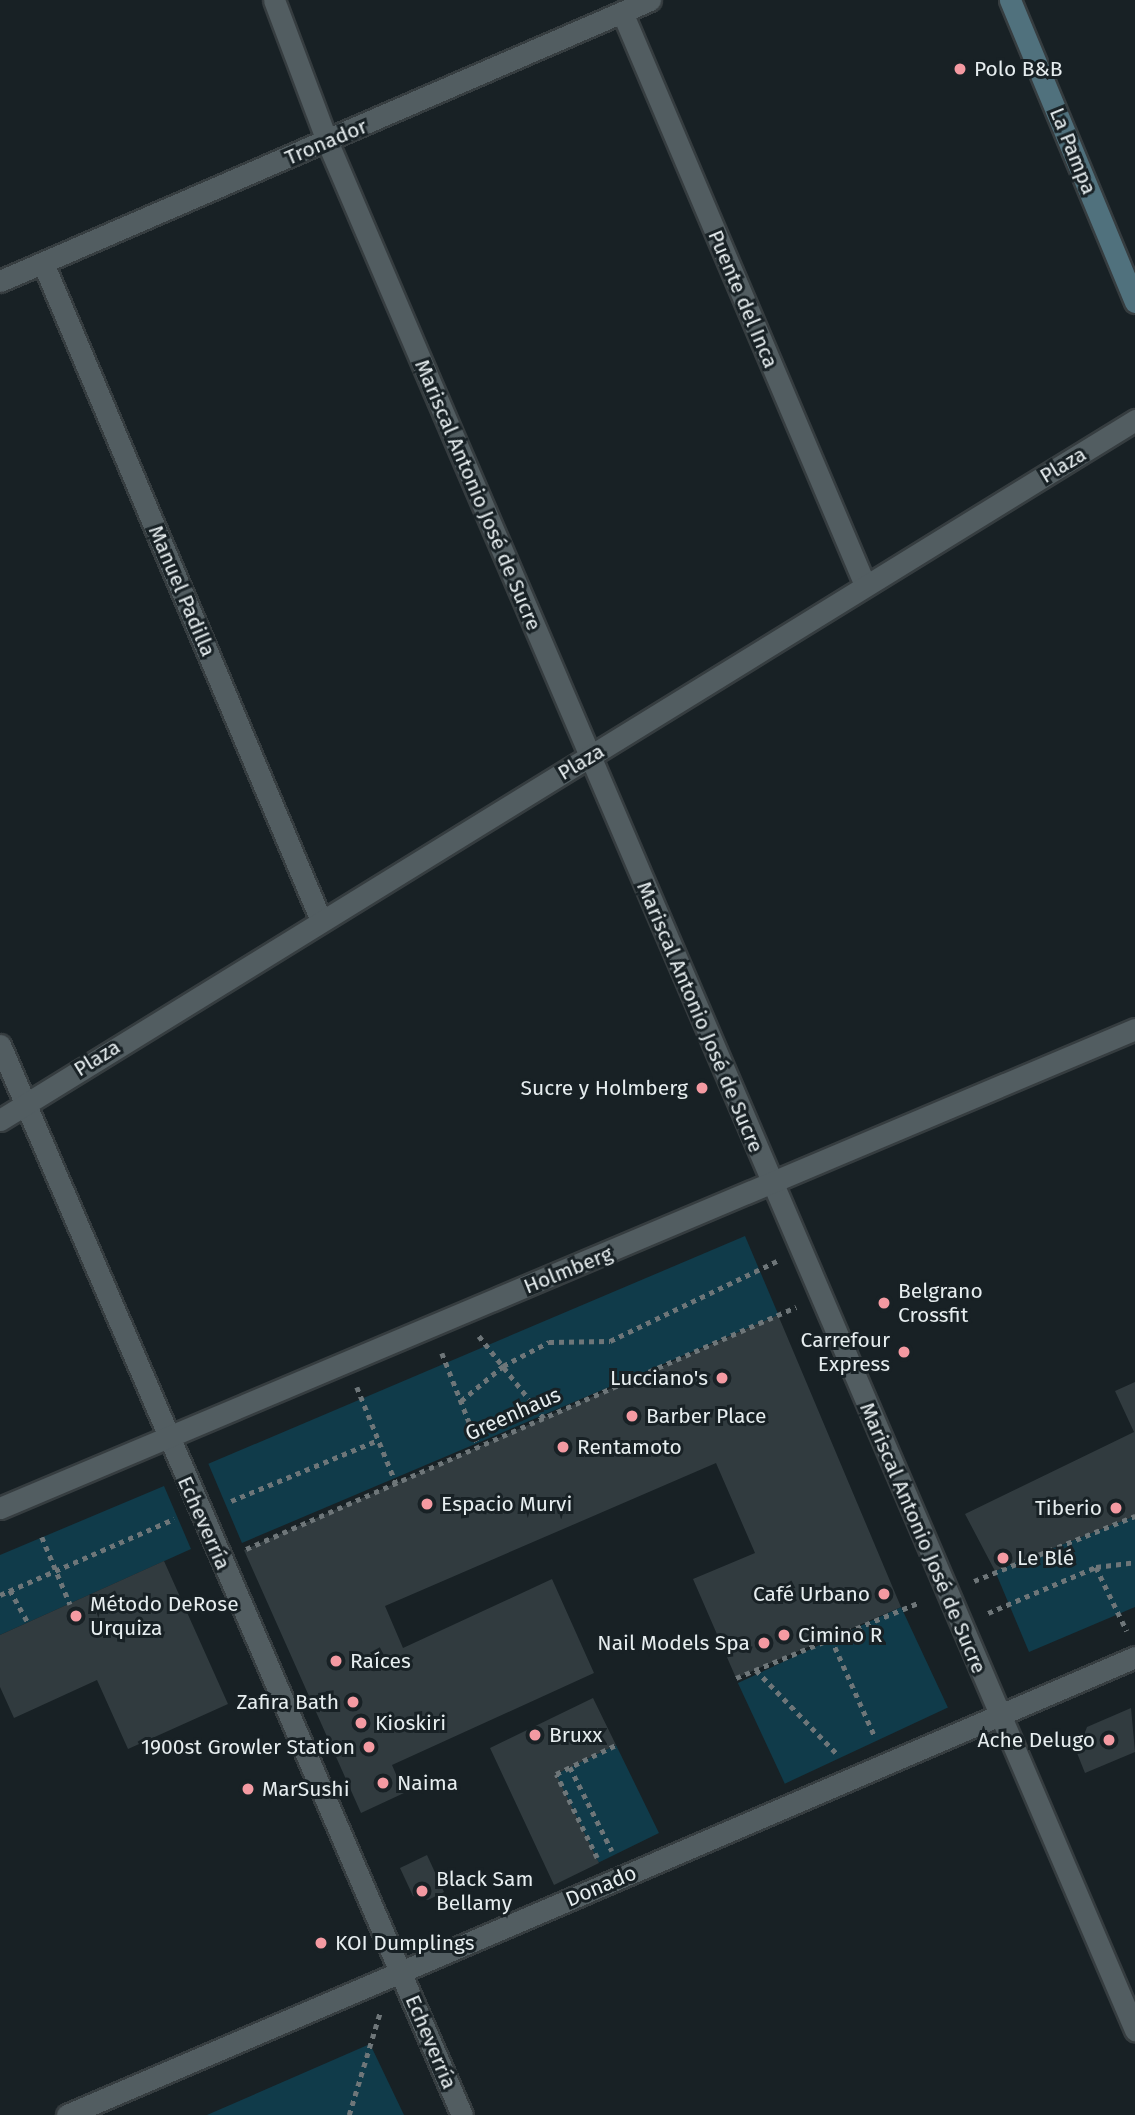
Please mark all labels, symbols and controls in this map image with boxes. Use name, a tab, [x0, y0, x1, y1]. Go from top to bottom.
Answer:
place label: Polo B&B	[974, 56, 1063, 82]
marker: Polo B&B	[952, 61, 968, 77]
street label: La Pampa	[1044, 104, 1102, 198]
street label: Tronador	[281, 113, 371, 171]
street label: Puente del Inca	[703, 226, 783, 372]
street label: Mariscal Antonio José de Sucre	[409, 356, 547, 634]
street label: Plaza	[1035, 441, 1091, 489]
street label: Manuel Padilla	[143, 522, 221, 660]
street label: Plaza	[553, 738, 609, 786]
street label: Mariscal Antonio José de Sucre	[631, 878, 769, 1156]
street label: Plaza	[69, 1034, 125, 1082]
place label: Sucre y Holmberg	[521, 1075, 688, 1101]
marker: Sucre y Holmberg	[694, 1080, 710, 1096]
street label: Holmberg	[520, 1241, 616, 1299]
place label: Belgrano Crossfit	[898, 1278, 983, 1328]
marker: Belgrano Crossfit	[876, 1295, 892, 1311]
place label: Carrefour Express	[801, 1327, 890, 1377]
marker: Carrefour Express	[896, 1344, 912, 1360]
place label: Lucciano's	[610, 1365, 708, 1391]
marker: Lucciano's	[714, 1370, 730, 1386]
street label: Greenhaus	[461, 1382, 565, 1446]
street label: Mariscal Antonio José de Sucre	[854, 1399, 992, 1677]
place label: Barber Place	[646, 1403, 766, 1429]
marker: Barber Place	[624, 1408, 640, 1424]
place label: Rentamoto	[577, 1434, 682, 1460]
marker: Rentamoto	[555, 1439, 571, 1455]
street label: Echeverría	[172, 1472, 236, 1574]
place label: Espacio Murvi	[441, 1491, 572, 1517]
place label: Tiberio	[1035, 1495, 1102, 1521]
marker: Espacio Murvi	[419, 1496, 435, 1512]
marker: Tiberio	[1108, 1500, 1124, 1516]
place label: Le Blé	[1017, 1545, 1074, 1571]
marker: Le Blé	[995, 1550, 1011, 1566]
place label: Café Urbano	[753, 1581, 870, 1607]
marker: Café Urbano	[876, 1586, 892, 1602]
place label: Método DeRose Urquiza	[90, 1591, 239, 1641]
marker: Método DeRose Urquiza	[68, 1608, 84, 1624]
place label: Cimino R	[798, 1622, 882, 1648]
marker: Cimino R	[776, 1627, 792, 1643]
place label: Nail Models Spa	[597, 1630, 750, 1656]
marker: Nail Models Spa	[756, 1635, 772, 1651]
place label: Raíces	[350, 1648, 411, 1674]
marker: Raíces	[328, 1653, 344, 1669]
place label: Zafira Bath	[236, 1689, 339, 1715]
marker: Zafira Bath	[345, 1694, 361, 1710]
place label: Kioskiri	[375, 1710, 446, 1736]
marker: Kioskiri	[353, 1715, 369, 1731]
place label: Bruxx	[549, 1722, 602, 1748]
marker: Bruxx	[527, 1727, 543, 1743]
place label: Ache Delugo	[977, 1727, 1095, 1753]
marker: Ache Delugo	[1101, 1732, 1117, 1748]
place label: 1900st Growler Station	[141, 1734, 355, 1760]
marker: 1900st Growler Station	[361, 1739, 377, 1755]
place label: Naima	[397, 1770, 458, 1796]
marker: Naima	[375, 1775, 391, 1791]
place label: MarSushi	[262, 1776, 350, 1802]
marker: MarSushi	[240, 1781, 256, 1797]
street label: Donado	[562, 1860, 640, 1912]
place label: Black Sam Bellamy	[436, 1866, 533, 1916]
marker: Black Sam Bellamy	[414, 1883, 430, 1899]
place label: KOI Dumplings	[335, 1930, 475, 1956]
marker: KOI Dumplings	[313, 1935, 329, 1951]
street label: Echeverría	[400, 1991, 462, 2093]

